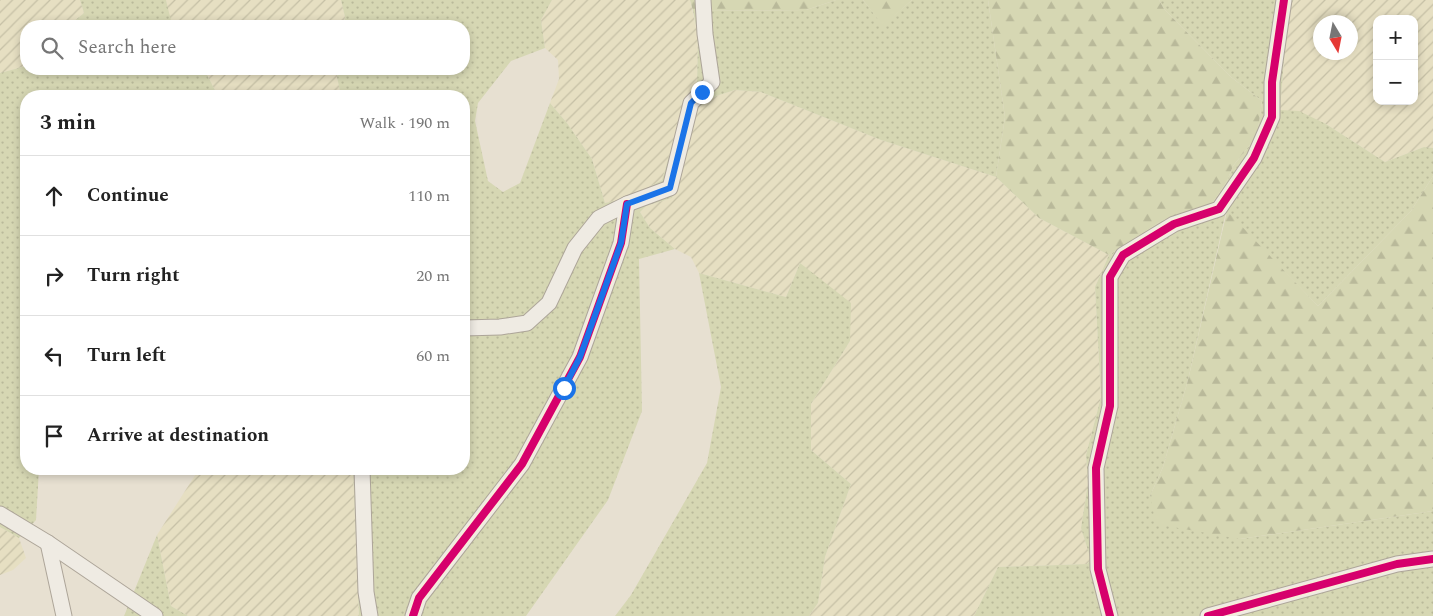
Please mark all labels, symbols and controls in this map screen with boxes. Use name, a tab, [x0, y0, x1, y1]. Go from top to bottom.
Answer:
north arrow	[1313, 15, 1358, 60]
map controls	[1373, 15, 1418, 105]
button: +	[1373, 15, 1418, 60]
search box	[20, 20, 470, 75]
text: Search here	[78, 33, 177, 62]
icon: search	[38, 34, 66, 62]
button: −	[1373, 60, 1418, 105]
route end	[691, 81, 714, 104]
text: 3 min	[40, 107, 96, 139]
text: Walk · 190 m	[359, 111, 450, 135]
text: Continue	[87, 181, 169, 210]
icon: ahead	[40, 182, 68, 210]
text: 110 m	[408, 184, 450, 208]
text: Turn right	[87, 261, 180, 290]
icon: right	[40, 262, 68, 290]
text: 20 m	[416, 264, 450, 288]
text: Turn left	[87, 341, 166, 370]
icon: left	[40, 342, 68, 370]
text: 60 m	[416, 344, 450, 368]
route start	[553, 377, 576, 400]
text: Arrive at destination	[87, 421, 269, 450]
icon: arrive	[40, 422, 68, 450]

